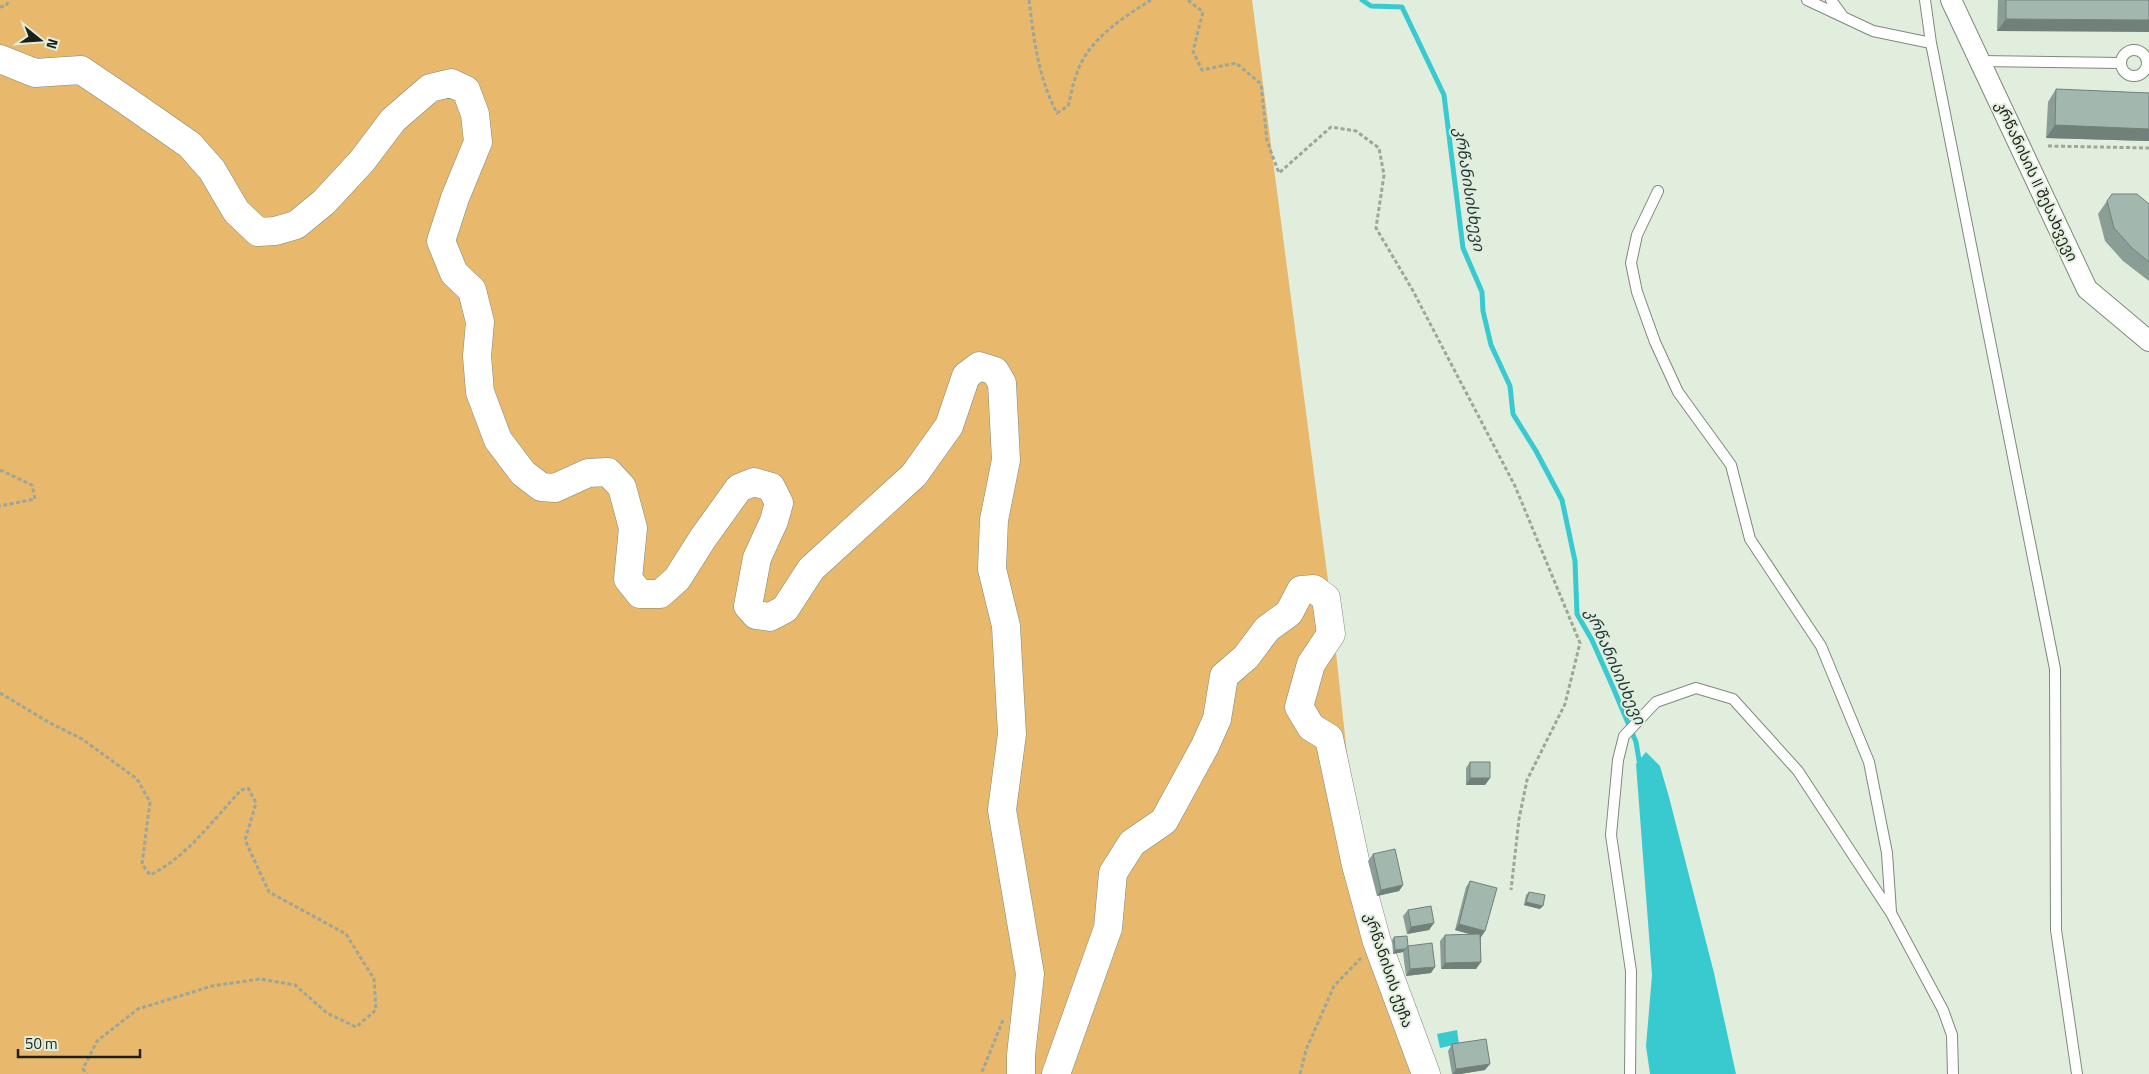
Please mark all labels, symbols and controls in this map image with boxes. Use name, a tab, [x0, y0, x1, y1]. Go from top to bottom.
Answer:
north arrow	[15, 15, 65, 65]
text: N	[41, 36, 64, 52]
street label: კრწანისის II შესახვევი	[1990, 97, 2084, 265]
water label: კრწანისისხევი	[1448, 125, 1492, 253]
water label: კრწანისისხევი	[1580, 604, 1653, 729]
street label: კრწანისის ქუჩა	[1358, 909, 1420, 1031]
scale bar	[18, 1026, 140, 1058]
text: 50 m	[25, 1032, 58, 1055]

